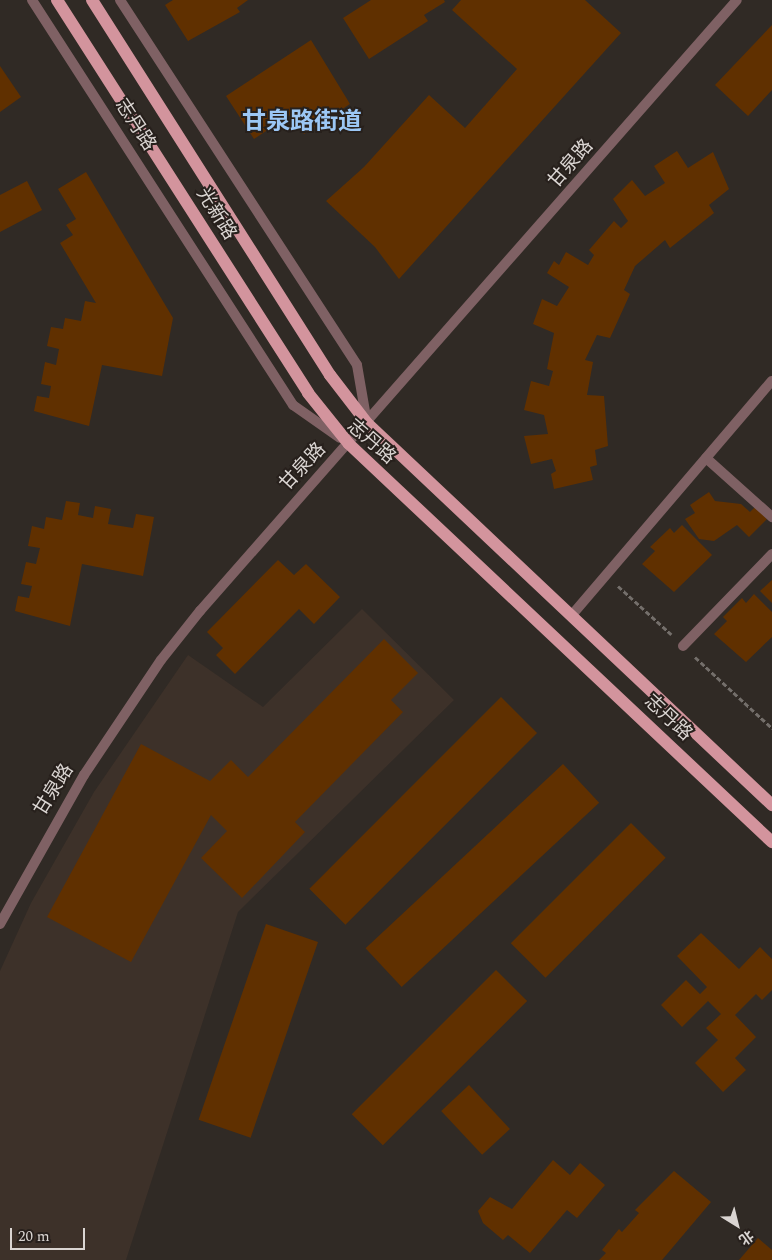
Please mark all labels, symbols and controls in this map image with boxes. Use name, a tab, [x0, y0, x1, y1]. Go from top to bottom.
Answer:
street label: 志丹路	[110, 95, 160, 155]
district label: 甘泉路街道	[242, 109, 362, 137]
street label: 甘泉路	[544, 135, 598, 193]
street label: 光新路	[191, 184, 241, 244]
street label: 志丹路	[342, 415, 400, 469]
street label: 甘泉路	[275, 438, 331, 496]
street label: 志丹路	[639, 690, 697, 746]
street label: 甘泉路	[29, 760, 79, 820]
north arrow	[712, 1200, 762, 1250]
scale bar	[12, 1218, 88, 1250]
text: 20 m	[18, 1225, 50, 1248]
text: 北	[734, 1225, 758, 1250]

